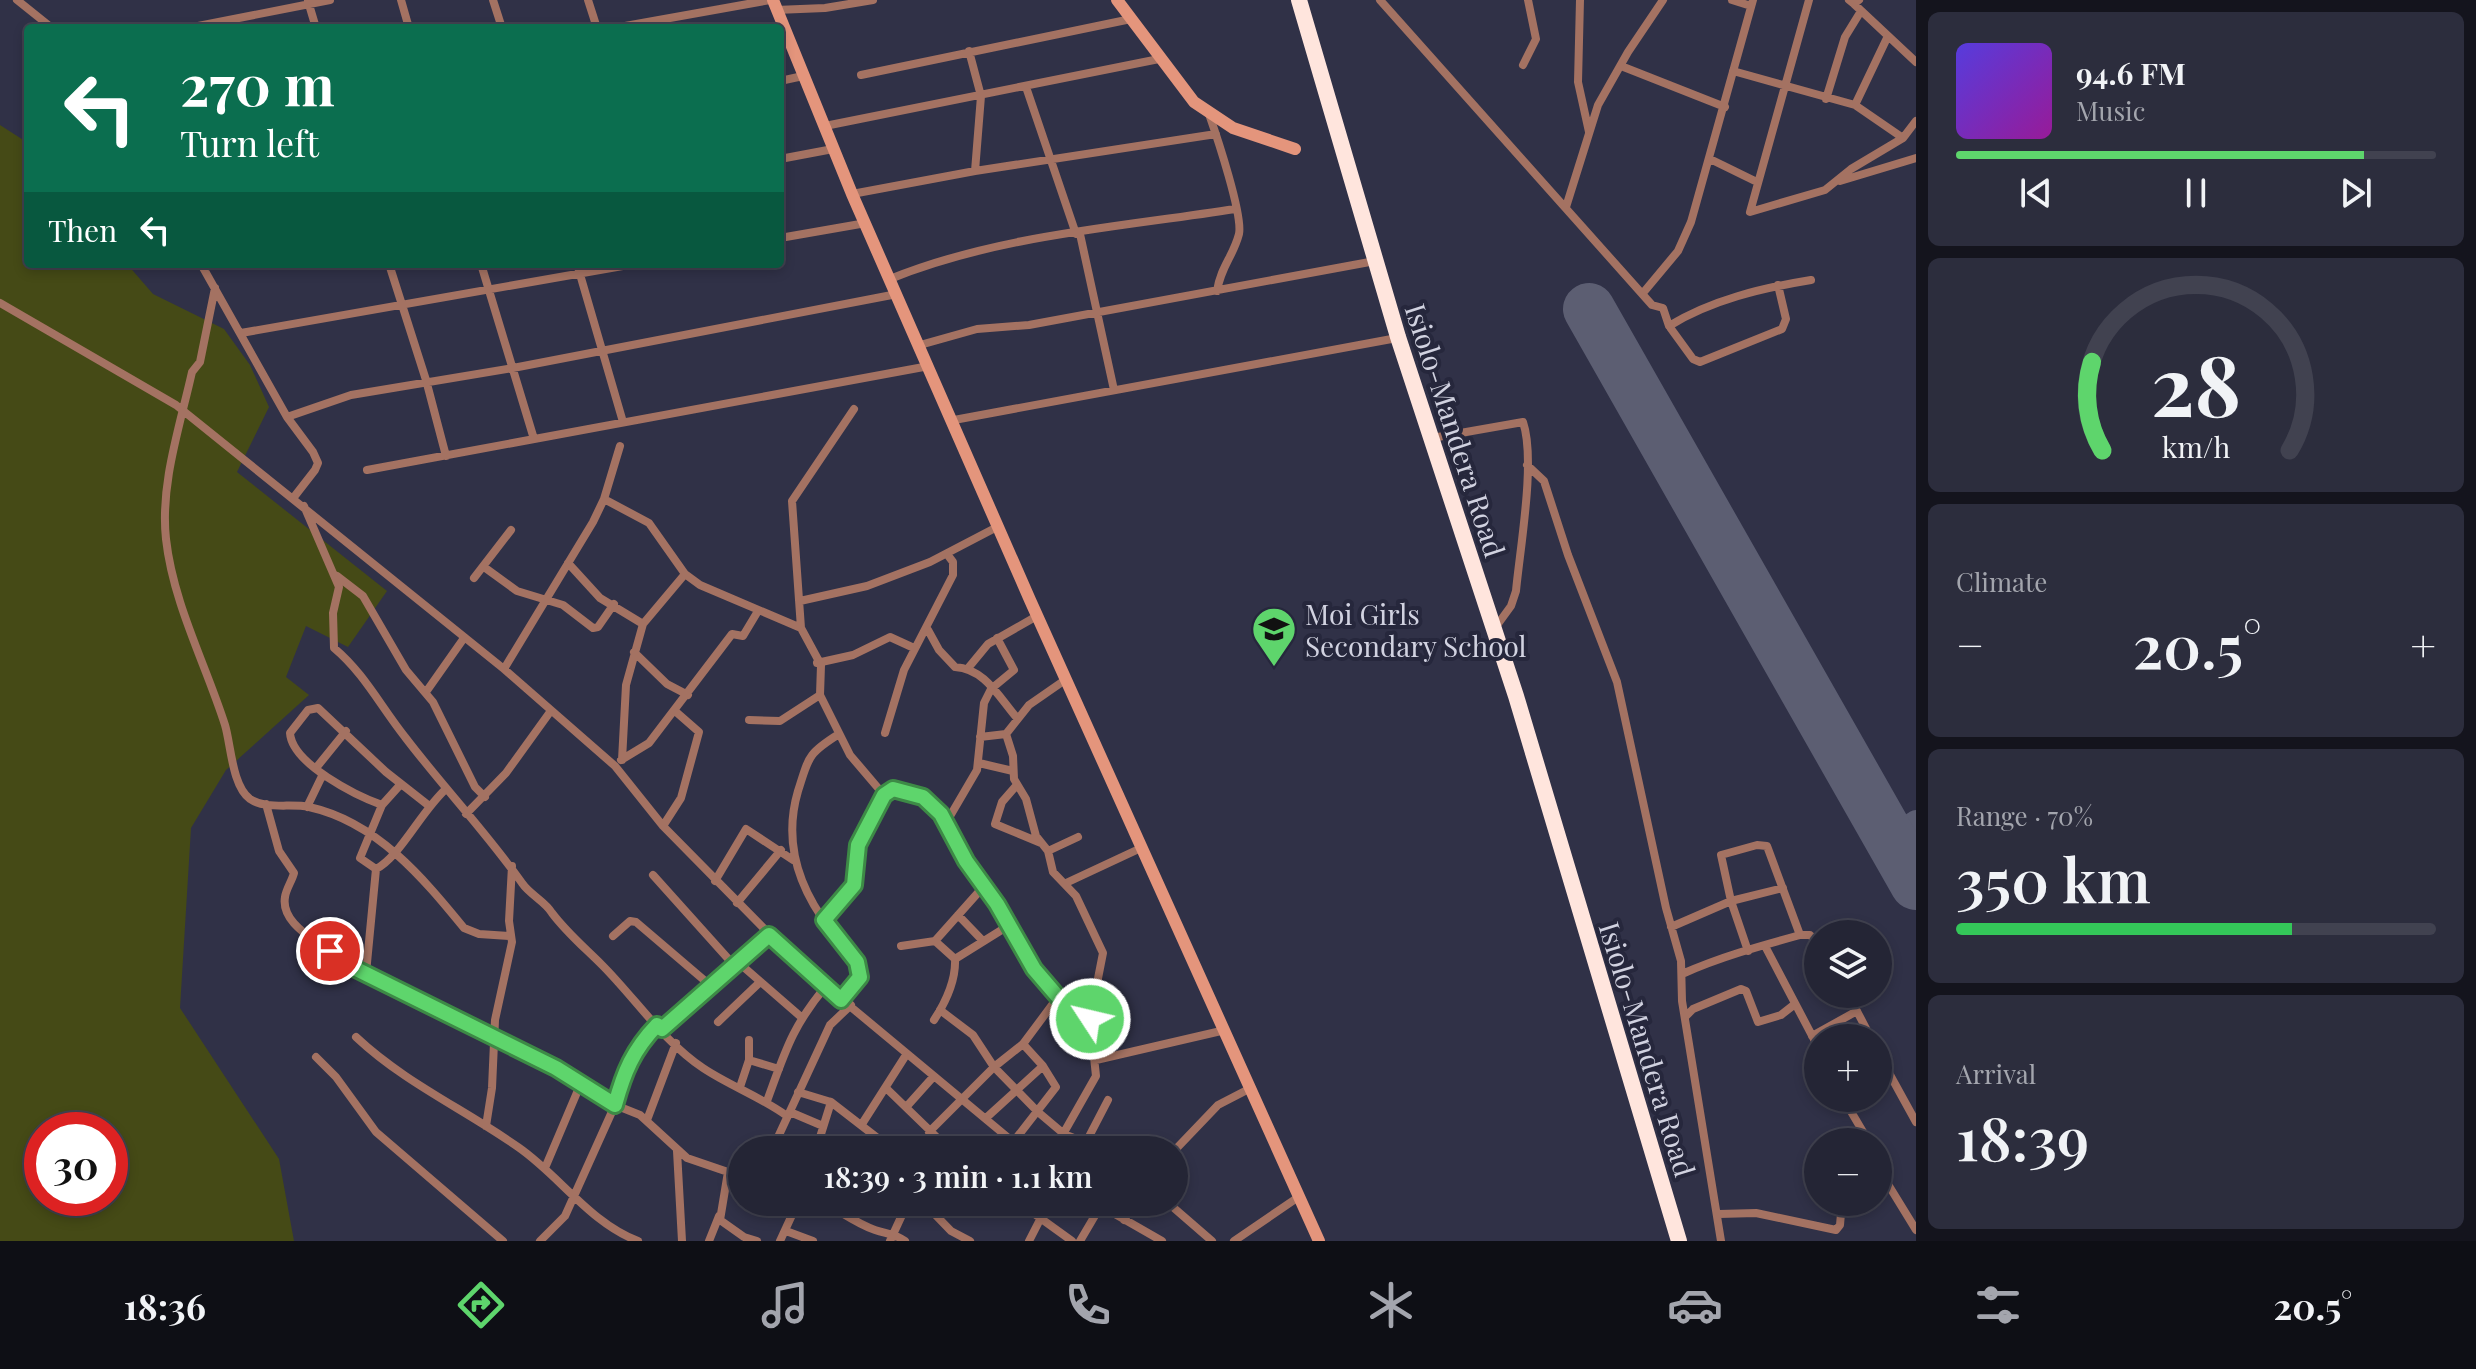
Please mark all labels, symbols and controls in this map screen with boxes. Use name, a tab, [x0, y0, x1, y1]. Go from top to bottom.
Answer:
text: 270 m	[180, 46, 335, 121]
text: 94.6 FM	[2076, 53, 2186, 93]
icon: left	[48, 56, 152, 160]
text: Music	[2076, 93, 2145, 128]
text: Turn left	[180, 118, 319, 166]
icon: previous	[2014, 171, 2058, 215]
icon: pause	[2174, 171, 2218, 215]
icon: next	[2334, 171, 2378, 215]
icon: left	[133, 208, 177, 252]
text: Then	[48, 210, 117, 250]
street label: Isiolo-Mandera Road	[1398, 299, 1514, 561]
text: 28	[2151, 326, 2241, 437]
text: km/h	[2162, 427, 2230, 465]
text: Climate	[1956, 564, 2047, 599]
place label: Moi Girls Secondary School	[1305, 595, 1527, 664]
text: 20.5°	[2133, 604, 2262, 684]
school or university icon: Moi Girls Secondary School	[1250, 605, 1298, 668]
text: −	[1956, 614, 1984, 673]
text: +	[2410, 614, 2436, 673]
text: Range · 70%	[1956, 798, 2093, 833]
text: 350 km	[1956, 838, 2151, 918]
pin	[296, 917, 364, 985]
street label: Isiolo-Mandera Road	[1592, 917, 1704, 1181]
map controls	[1804, 920, 1892, 1216]
button: layers	[1804, 920, 1892, 1008]
icon: arrive	[308, 929, 352, 973]
position arrow	[1048, 977, 1132, 1061]
button: +	[1804, 1024, 1892, 1112]
text: Arrival	[1956, 1056, 2036, 1091]
text: 18:39	[1956, 1096, 2089, 1176]
speed limit sign: 30	[24, 1112, 128, 1216]
button: −	[1804, 1128, 1892, 1216]
text: 18:39 · 3 min · 1.1 km	[824, 1156, 1092, 1196]
icon: directions	[453, 1277, 509, 1333]
icon: music	[757, 1277, 813, 1333]
icon: phone	[1060, 1277, 1116, 1333]
icon: climate	[1363, 1277, 1419, 1333]
icon: car	[1667, 1277, 1723, 1333]
icon: filters	[1970, 1277, 2026, 1333]
text: 18:36	[124, 1281, 206, 1329]
text: 20.5°	[2273, 1281, 2352, 1329]

